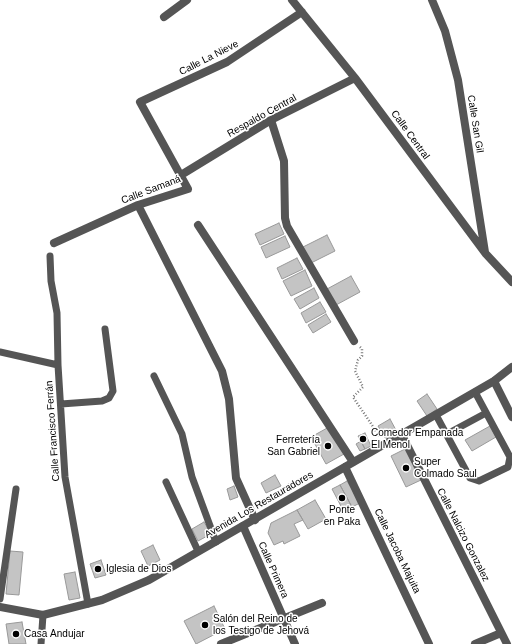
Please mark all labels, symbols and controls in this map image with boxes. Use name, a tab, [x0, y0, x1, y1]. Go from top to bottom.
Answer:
street label: Calle La Nieve	[177, 38, 241, 78]
street label: Respaldo Central	[225, 92, 299, 140]
street label: Calle San Gil	[465, 94, 485, 154]
street label: Calle Central	[388, 108, 432, 162]
street label: Calle Samaná	[120, 173, 182, 207]
street label: Calle Francisco Ferrán	[43, 380, 63, 482]
place label: Comedor Empanada El Menol	[371, 427, 463, 450]
place label: Ferretería San Gabriel	[267, 434, 320, 458]
marker: Comedor Empanada El Menol	[358, 434, 368, 444]
marker: Ferretería San Gabriel	[323, 441, 333, 451]
place label: Super Colmado Saul	[414, 456, 477, 480]
marker: Super Colmado Saul	[401, 463, 411, 473]
street label: Avenida Los Restauradores	[203, 469, 315, 541]
street label: Calle Nalcizo Gonzalez	[434, 486, 492, 584]
marker: Ponte en Paka	[337, 493, 347, 503]
place label: Ponte en Paka	[324, 504, 360, 528]
street label: Calle Jacoba Majuita	[371, 507, 423, 595]
street label: Calle Primera	[255, 540, 291, 600]
place label: Iglesia de Dios	[106, 563, 172, 575]
marker: Iglesia de Dios	[93, 564, 103, 574]
place label: Salón del Reino de los Testigo de Jehová	[213, 613, 309, 636]
marker: Salón del Reino de los Testigo de Jehová	[200, 620, 210, 630]
place label: Casa Andujar	[24, 628, 85, 640]
marker: Casa Andujar	[11, 629, 21, 639]

